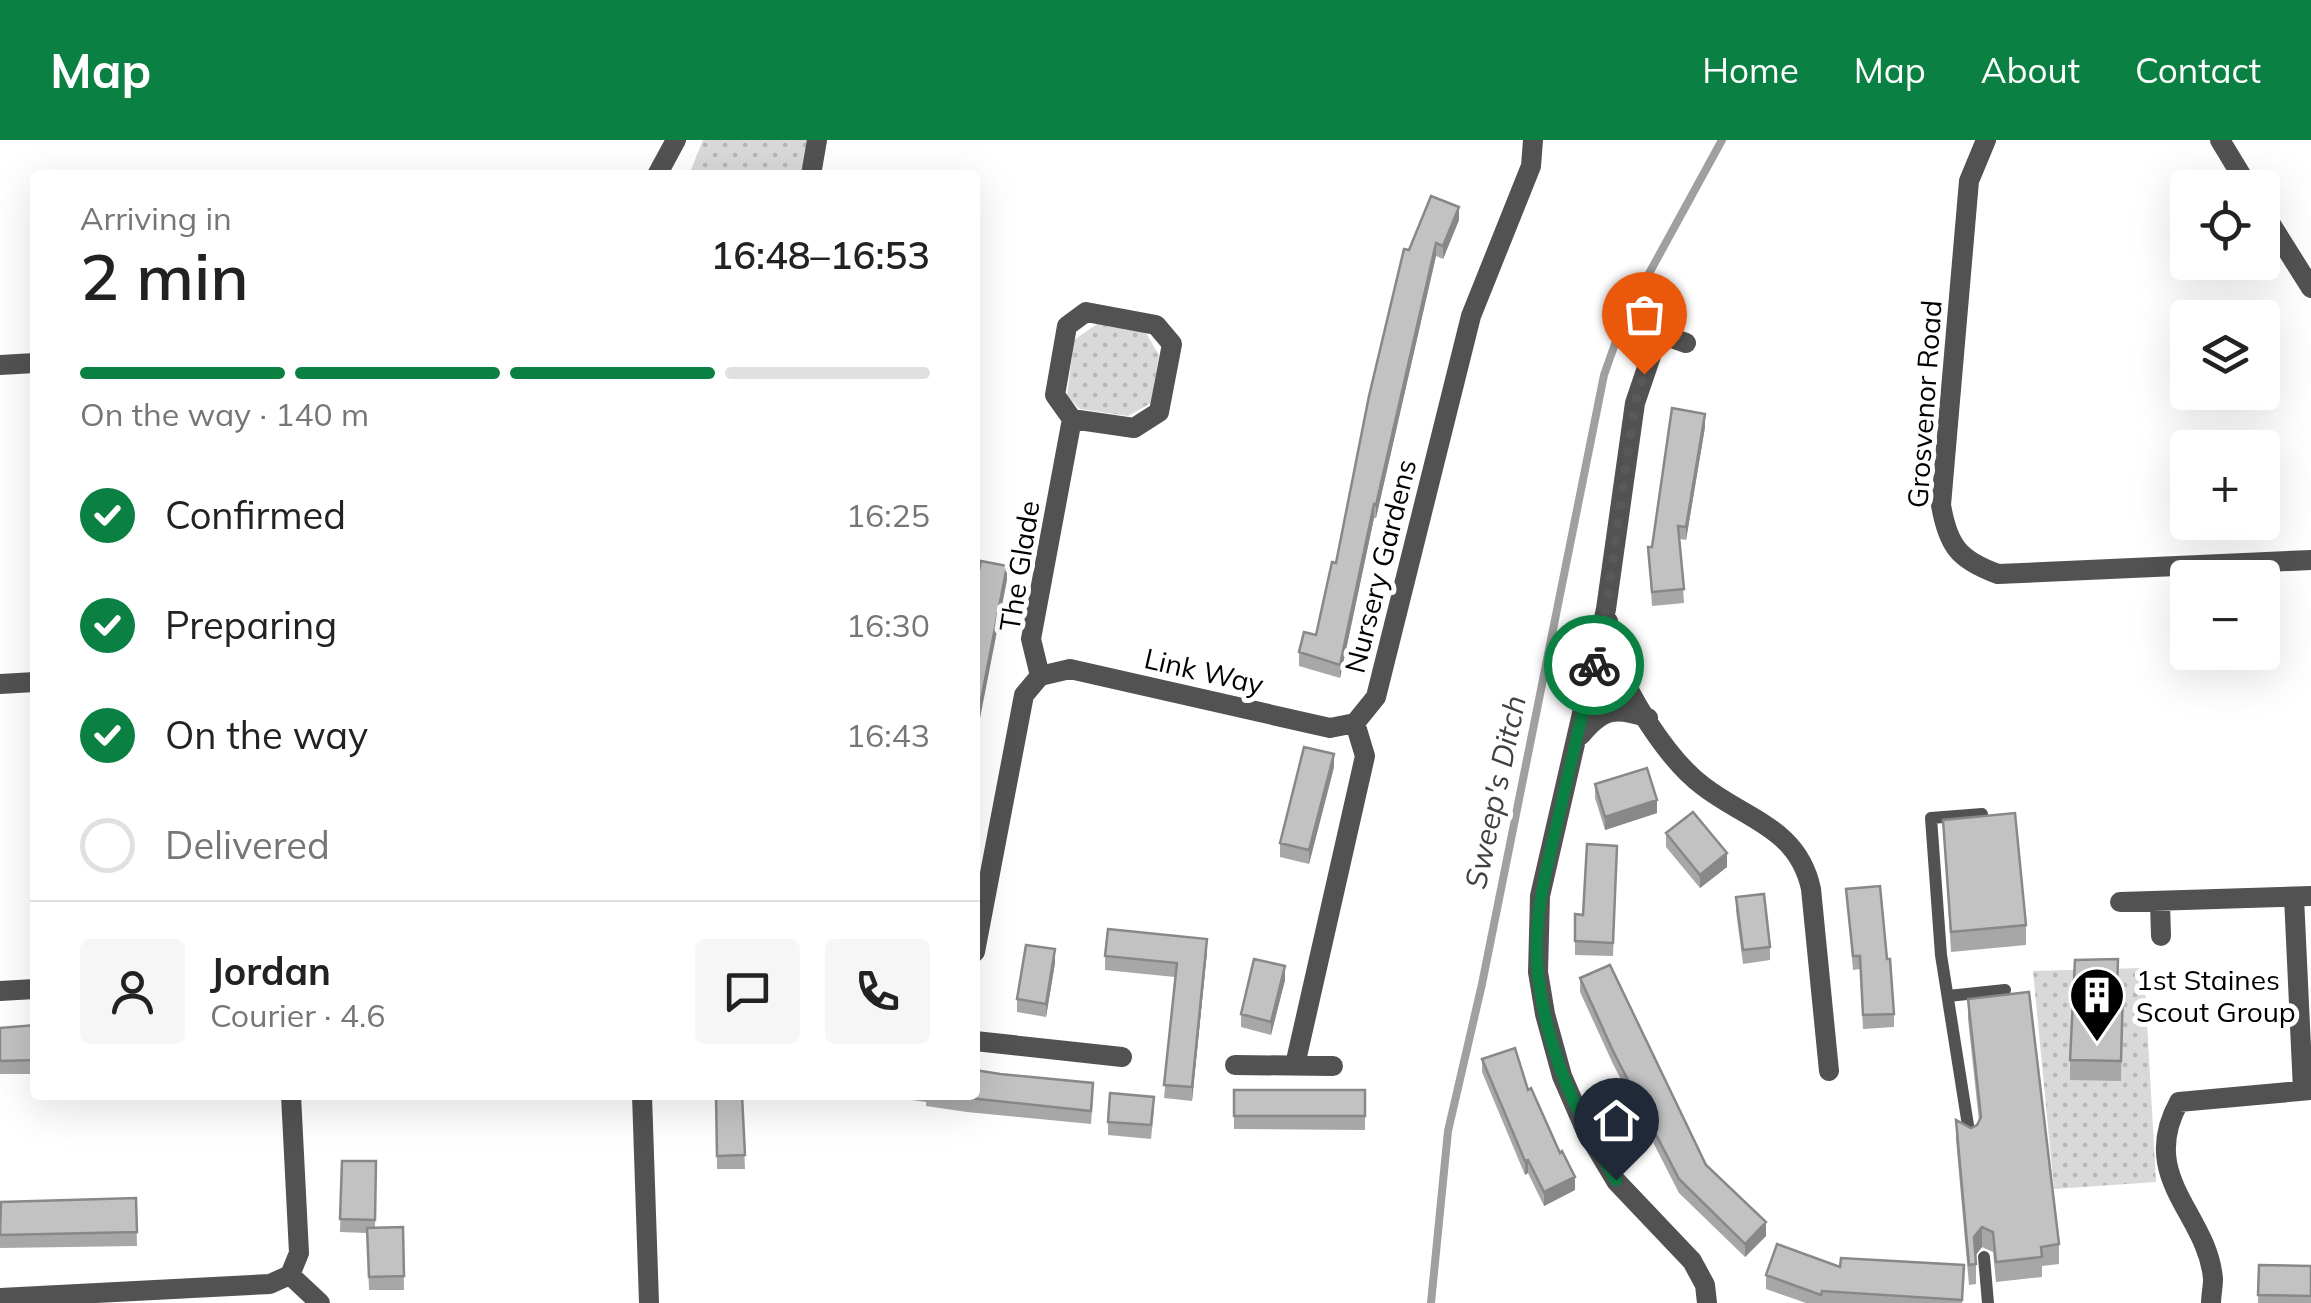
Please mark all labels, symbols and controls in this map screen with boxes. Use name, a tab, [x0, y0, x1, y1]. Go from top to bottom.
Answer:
text: Map	[50, 40, 151, 100]
text: Home	[1702, 48, 1799, 92]
text: Map	[1854, 48, 1926, 92]
text: About	[1981, 48, 2080, 92]
text: Contact	[2135, 48, 2261, 92]
map controls	[2170, 170, 2280, 670]
button: locate	[2170, 170, 2280, 280]
text: Arriving in	[80, 198, 232, 238]
text: 16:48–16:53	[710, 231, 930, 279]
text: 2 min	[80, 235, 249, 316]
pin	[1602, 272, 1687, 375]
icon: bag	[1617, 287, 1672, 342]
street label: Grosvenor Road	[1899, 299, 1949, 509]
button: layers	[2170, 300, 2280, 410]
text: On the way · 140 m	[80, 394, 369, 434]
button: +	[2170, 430, 2280, 540]
street label: Nursery Gardens	[1337, 456, 1423, 676]
icon: check	[80, 488, 135, 543]
text: Confirmed	[165, 491, 346, 539]
text: 16:25	[846, 495, 930, 535]
street label: The Glade	[991, 498, 1047, 634]
button: −	[2170, 560, 2280, 670]
icon: check	[80, 598, 135, 653]
text: Preparing	[165, 601, 337, 649]
text: 16:30	[846, 605, 930, 645]
courier	[1544, 615, 1644, 715]
icon: bike	[1567, 638, 1622, 693]
street label: Link Way	[1141, 640, 1267, 702]
water label: Sweep's Ditch	[1456, 692, 1534, 892]
icon: check	[80, 708, 135, 763]
text: On the way	[165, 711, 368, 759]
text: 16:43	[846, 715, 930, 755]
text: Delivered	[165, 821, 330, 869]
button: person	[80, 939, 185, 1044]
button: chat	[695, 939, 800, 1044]
button: phone	[825, 939, 930, 1044]
text: Jordan	[210, 947, 331, 995]
place label: 1st Staines Scout Group	[2136, 962, 2296, 1029]
building icon: 1st Staines Scout Group	[2067, 965, 2127, 1044]
text: Courier · 4.6	[210, 995, 386, 1035]
pin	[1574, 1078, 1659, 1181]
icon: home	[1589, 1093, 1644, 1148]

